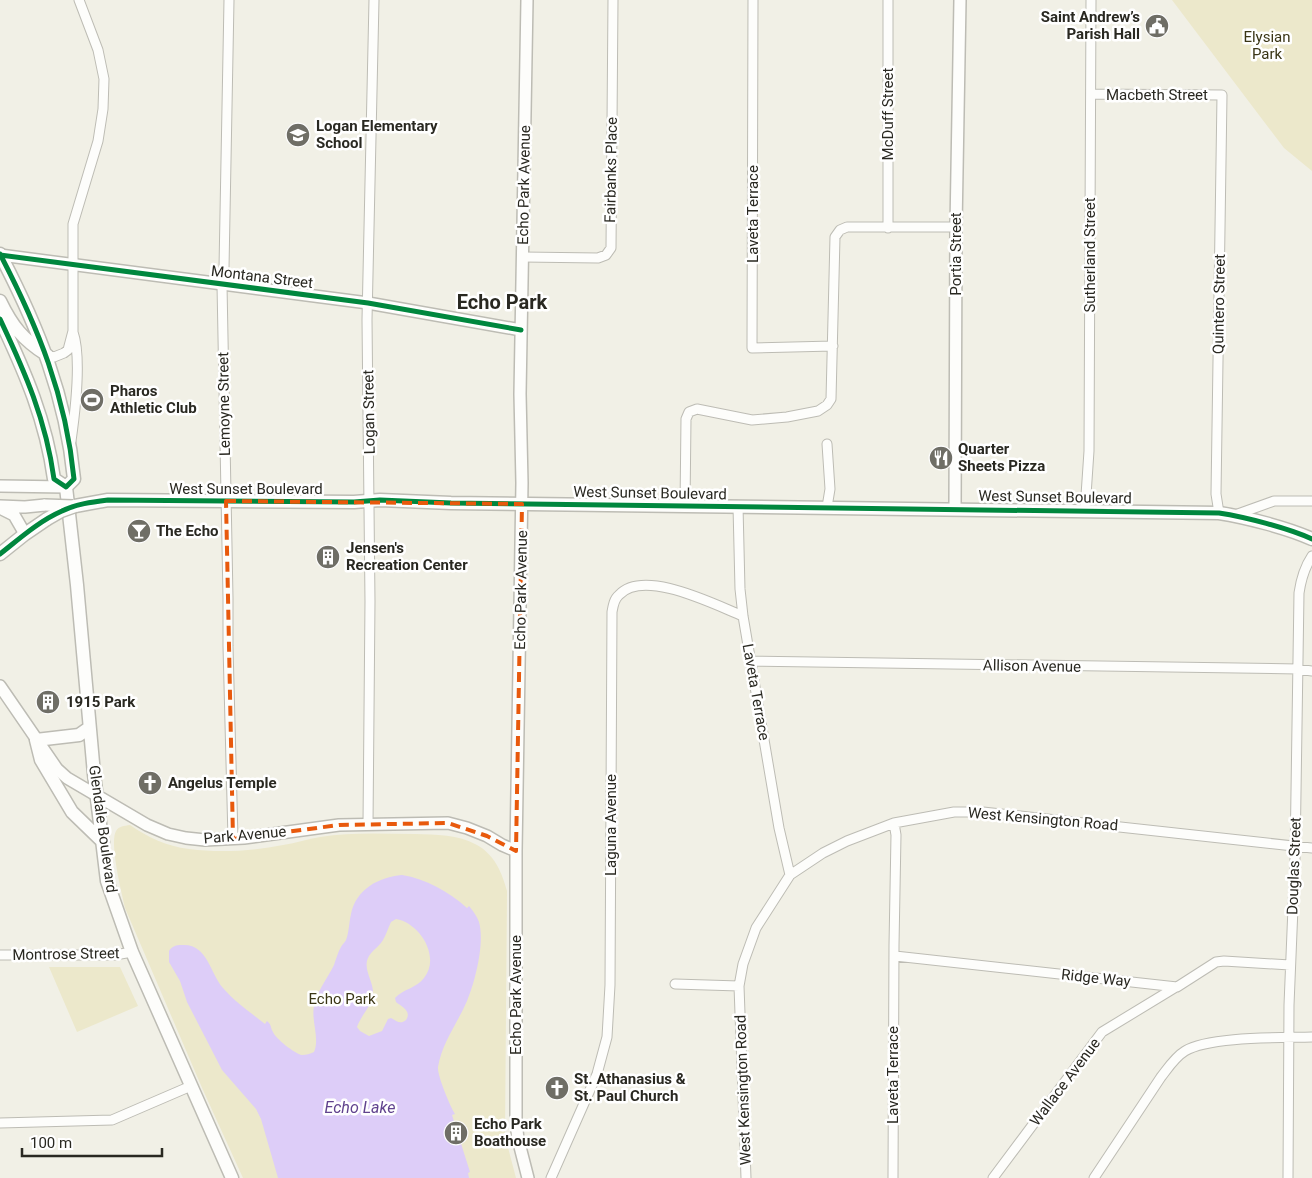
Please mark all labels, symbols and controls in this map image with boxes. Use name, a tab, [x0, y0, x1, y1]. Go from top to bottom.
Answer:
place label: Saint Andrew’s Parish Hall	[1041, 8, 1140, 43]
public building icon: Saint Andrew’s Parish Hall	[1144, 13, 1170, 39]
park label: Elysian Park	[1243, 28, 1291, 63]
street label: McDuff Street	[879, 68, 897, 160]
street label: Macbeth Street	[1106, 86, 1208, 104]
place label: Logan Elementary School	[316, 117, 438, 152]
street label: Fairbanks Place	[601, 117, 621, 223]
school or university icon: Logan Elementary School	[285, 122, 311, 148]
street label: Echo Park Avenue	[514, 125, 534, 245]
street label: Laveta Terrace	[744, 165, 762, 263]
street label: Sutherland Street	[1081, 197, 1099, 313]
street label: Portia Street	[947, 212, 965, 296]
street label: Quintero Street	[1209, 254, 1229, 354]
street label: Montana Street	[210, 262, 314, 292]
district label: Echo Park	[457, 290, 548, 314]
street label: Lemoyne Street	[214, 352, 234, 456]
street label: Logan Street	[359, 369, 379, 455]
place label: Pharos Athletic Club	[110, 382, 197, 417]
sports icon: Pharos Athletic Club	[79, 387, 105, 413]
place label: Quarter Sheets Pizza	[958, 440, 1045, 475]
restaurant icon: Quarter Sheets Pizza	[928, 445, 954, 471]
street label: West Sunset Boulevard	[169, 480, 323, 498]
street label: West Sunset Boulevard	[573, 483, 727, 503]
street label: West Sunset Boulevard	[978, 487, 1132, 507]
bar icon: The Echo	[126, 518, 152, 544]
place label: The Echo	[156, 522, 219, 540]
street label: Echo Park Avenue	[511, 530, 531, 650]
place label: Jensen's Recreation Center	[346, 539, 468, 574]
building icon: Jensen's Recreation Center	[315, 544, 341, 570]
street label: Laveta Terrace	[739, 642, 773, 742]
street label: Allison Avenue	[983, 656, 1081, 676]
building icon: 1915 Park	[35, 689, 61, 715]
place label: 1915 Park	[66, 693, 136, 711]
street label: Glendale Boulevard	[85, 764, 121, 894]
church icon: Angelus Temple	[137, 770, 163, 796]
place label: Angelus Temple	[168, 774, 277, 792]
street label: Laguna Avenue	[602, 774, 620, 876]
street label: West Kensington Road	[967, 803, 1119, 835]
street label: Douglas Street	[1283, 817, 1305, 915]
street label: Park Avenue	[203, 822, 287, 848]
street label: Echo Park Avenue	[507, 935, 525, 1055]
street label: Montrose Street	[12, 944, 120, 964]
street label: Ridge Way	[1060, 965, 1132, 991]
park label: Echo Park	[308, 990, 376, 1008]
street label: West Kensington Road	[731, 1014, 755, 1166]
street label: Laveta Terrace	[884, 1026, 902, 1124]
street label: Wallace Avenue	[1026, 1035, 1104, 1129]
place label: St. Athanasius & St. Paul Church	[574, 1070, 686, 1105]
church icon: St. Athanasius & St. Paul Church	[544, 1075, 570, 1101]
water label: Echo Lake	[325, 1098, 395, 1117]
place label: Echo Park Boathouse	[474, 1115, 546, 1150]
building icon: Echo Park Boathouse	[443, 1120, 469, 1146]
scale bar	[22, 1126, 162, 1158]
text: 100 m	[30, 1134, 72, 1152]

